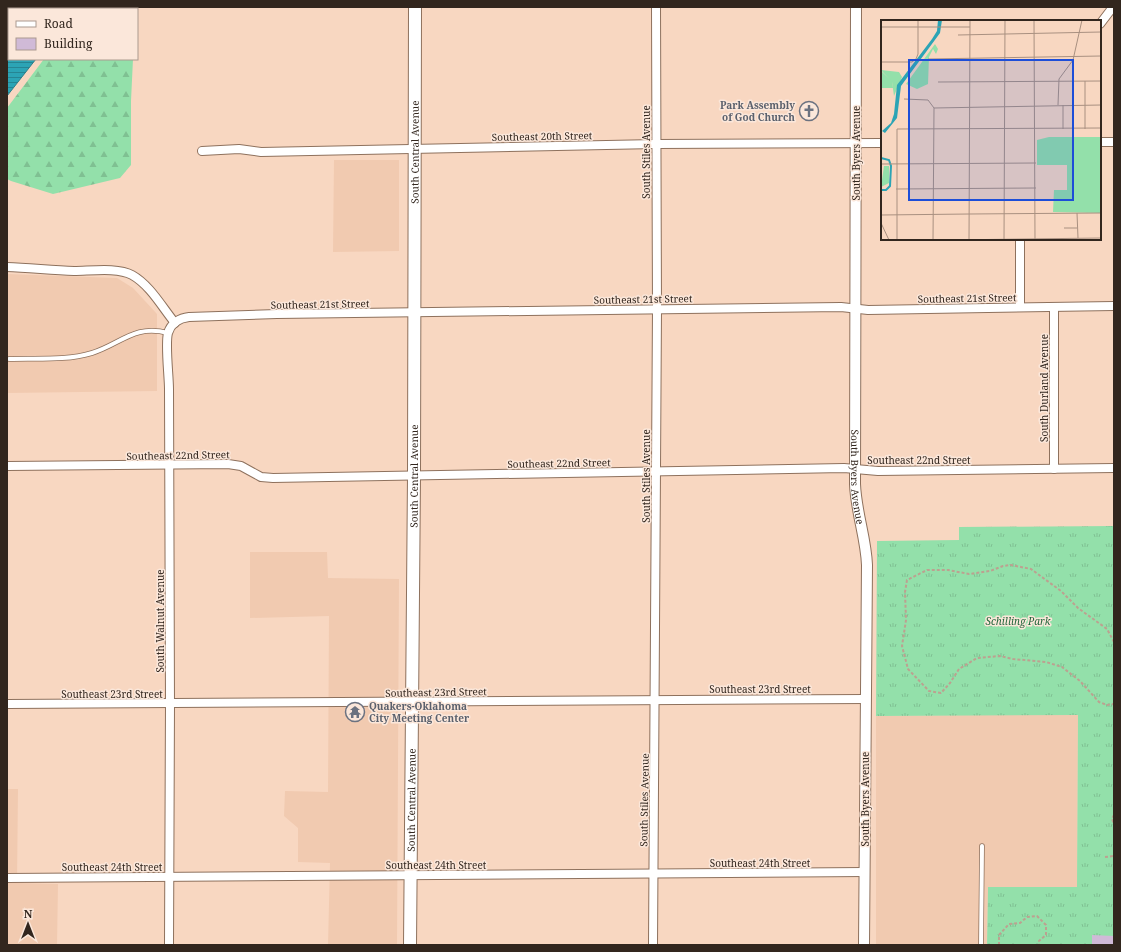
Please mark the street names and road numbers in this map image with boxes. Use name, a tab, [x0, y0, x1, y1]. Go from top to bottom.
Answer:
street label: South Central Avenue	[408, 100, 422, 204]
street label: South Stiles Avenue	[639, 105, 653, 199]
street label: South Byers Avenue	[849, 106, 863, 200]
street label: Southeast 20th Street	[492, 128, 593, 144]
street label: Southeast 21st Street	[918, 290, 1017, 306]
street label: Southeast 21st Street	[594, 291, 693, 307]
street label: Southeast 21st Street	[271, 296, 370, 312]
street label: South Durland Avenue	[1037, 334, 1051, 442]
street label: South Central Avenue	[407, 424, 421, 528]
street label: South Stiles Avenue	[639, 429, 653, 523]
street label: South Byers Avenue	[848, 429, 868, 525]
street label: Southeast 22nd Street	[126, 447, 230, 463]
street label: Southeast 22nd Street	[867, 453, 971, 467]
street label: Southeast 22nd Street	[507, 455, 611, 471]
street label: South Walnut Avenue	[153, 569, 167, 673]
street label: Southeast 23rd Street	[709, 682, 811, 696]
street label: Southeast 23rd Street	[385, 684, 487, 700]
street label: Southeast 23rd Street	[61, 687, 163, 701]
street label: South Central Avenue	[404, 748, 419, 852]
street label: South Byers Avenue	[858, 752, 872, 846]
street label: South Stiles Avenue	[636, 753, 652, 847]
street label: Southeast 24th Street	[710, 856, 811, 870]
street label: Southeast 24th Street	[386, 858, 487, 872]
street label: Southeast 24th Street	[62, 860, 163, 874]

